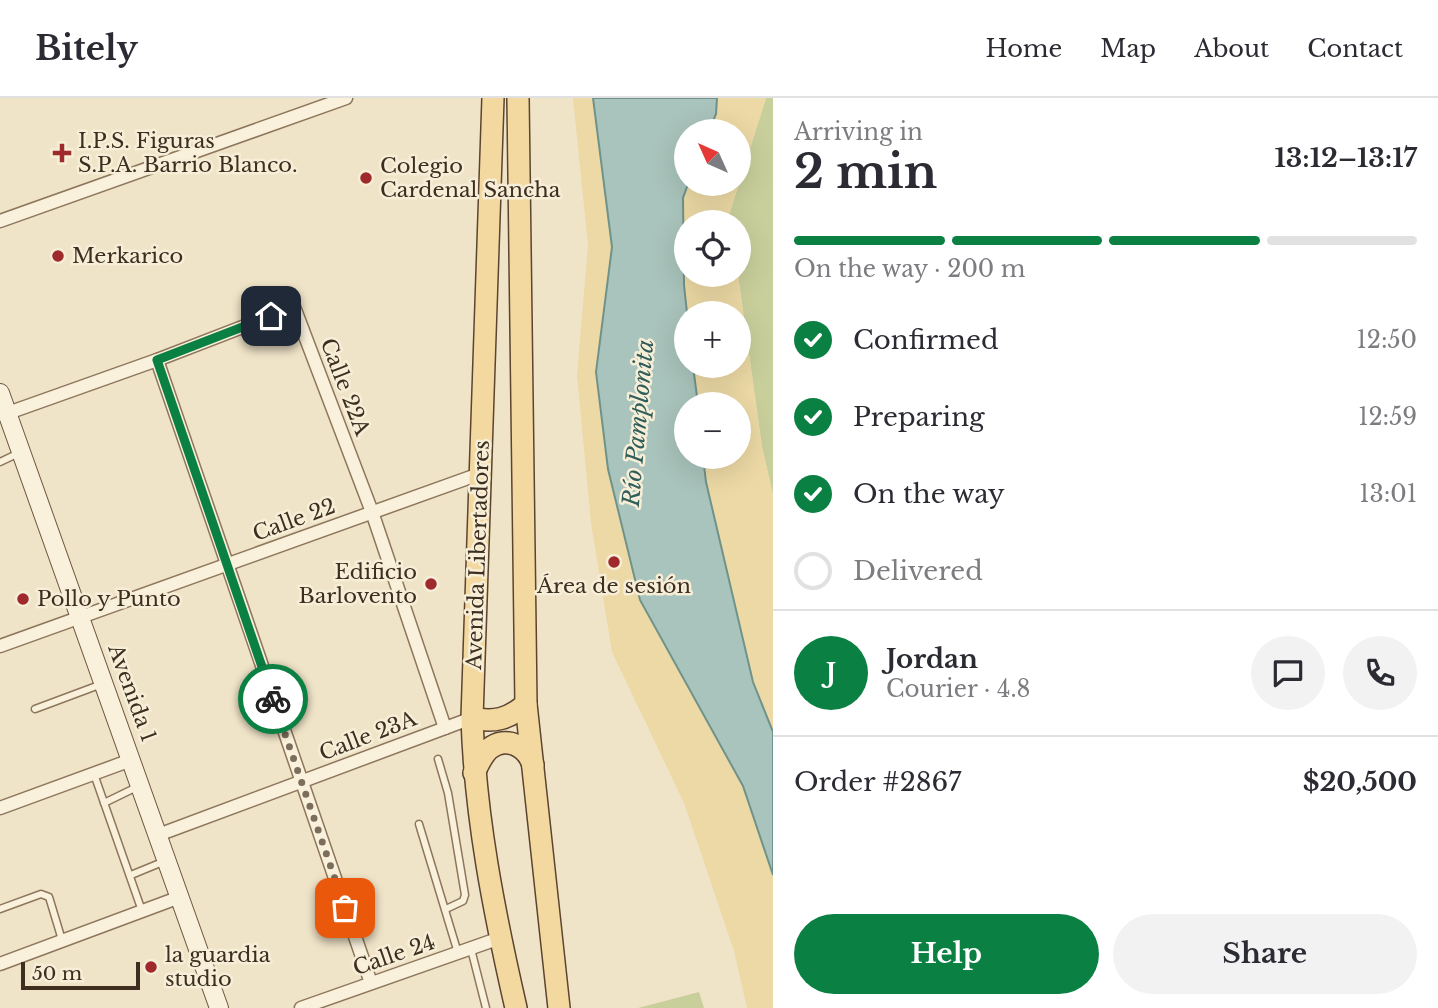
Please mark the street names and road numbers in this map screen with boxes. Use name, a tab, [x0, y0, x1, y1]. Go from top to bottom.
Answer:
street label: Calle 22A	[315, 335, 376, 440]
street label: Avenida Libertadores	[461, 440, 495, 671]
street label: Calle 22	[249, 493, 339, 547]
street label: Avenida 1	[102, 640, 162, 745]
street label: Calle 23A	[316, 705, 421, 766]
street label: Calle 24	[349, 929, 439, 981]

